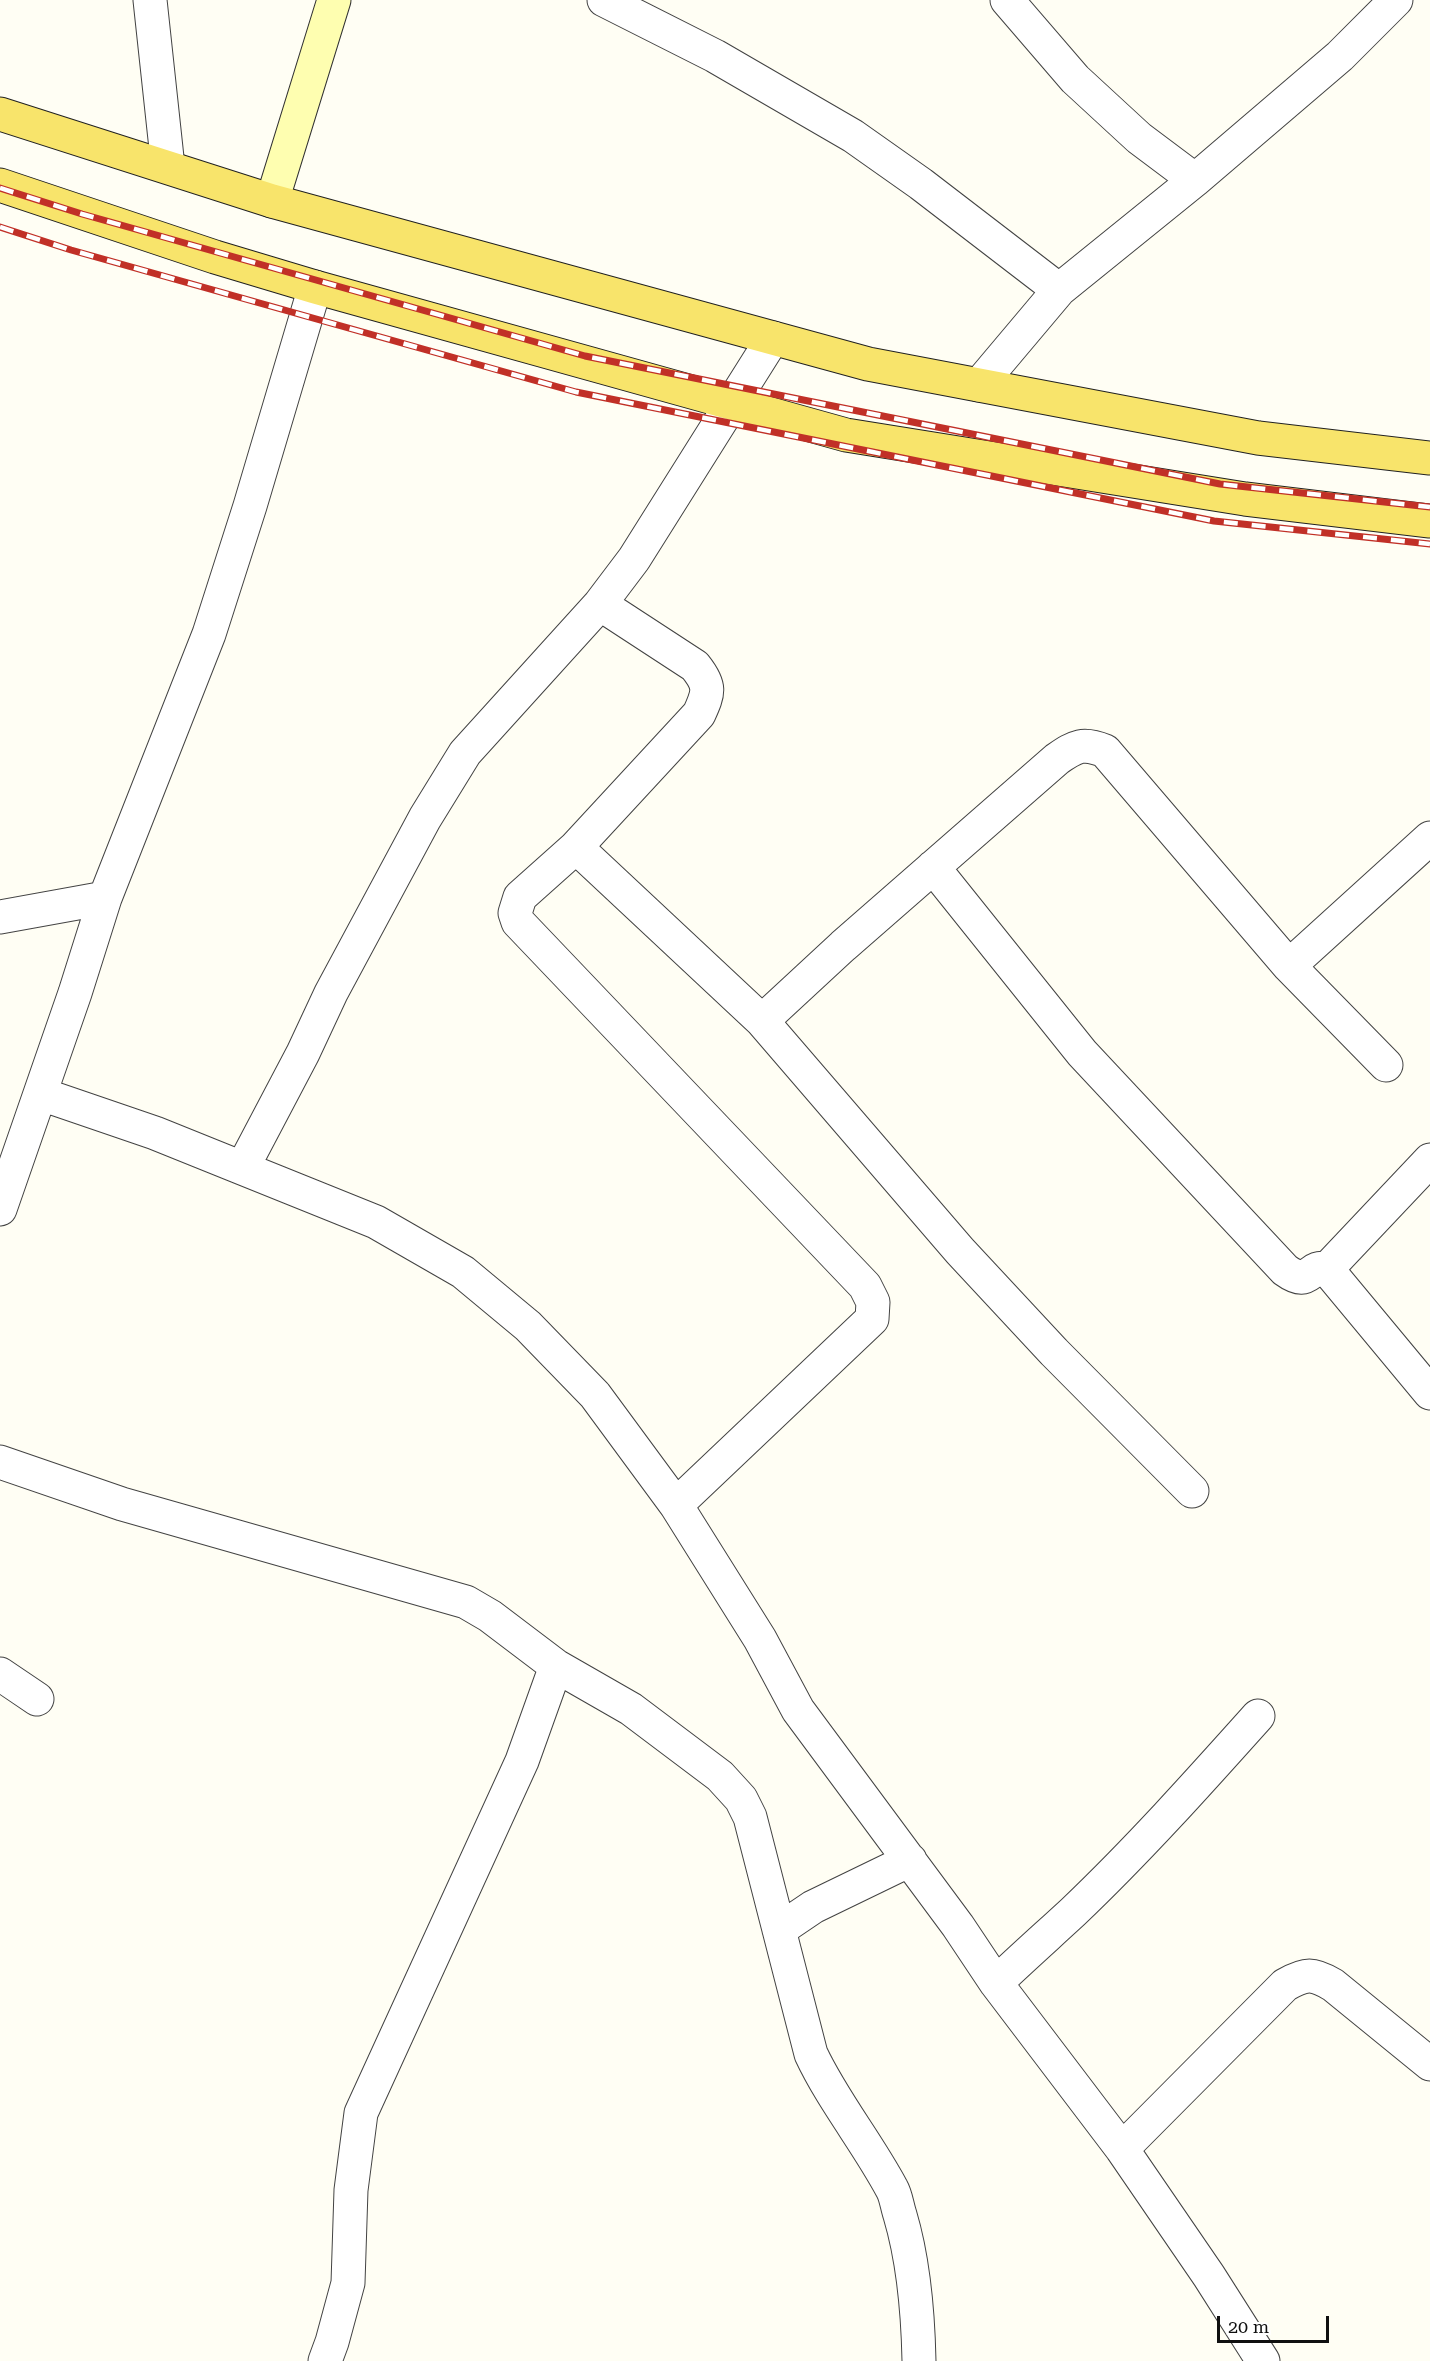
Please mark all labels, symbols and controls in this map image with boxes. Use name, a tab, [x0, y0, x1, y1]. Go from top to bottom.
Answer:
scale bar	[1220, 2304, 1332, 2342]
text: 20 m	[1228, 2316, 1269, 2337]

